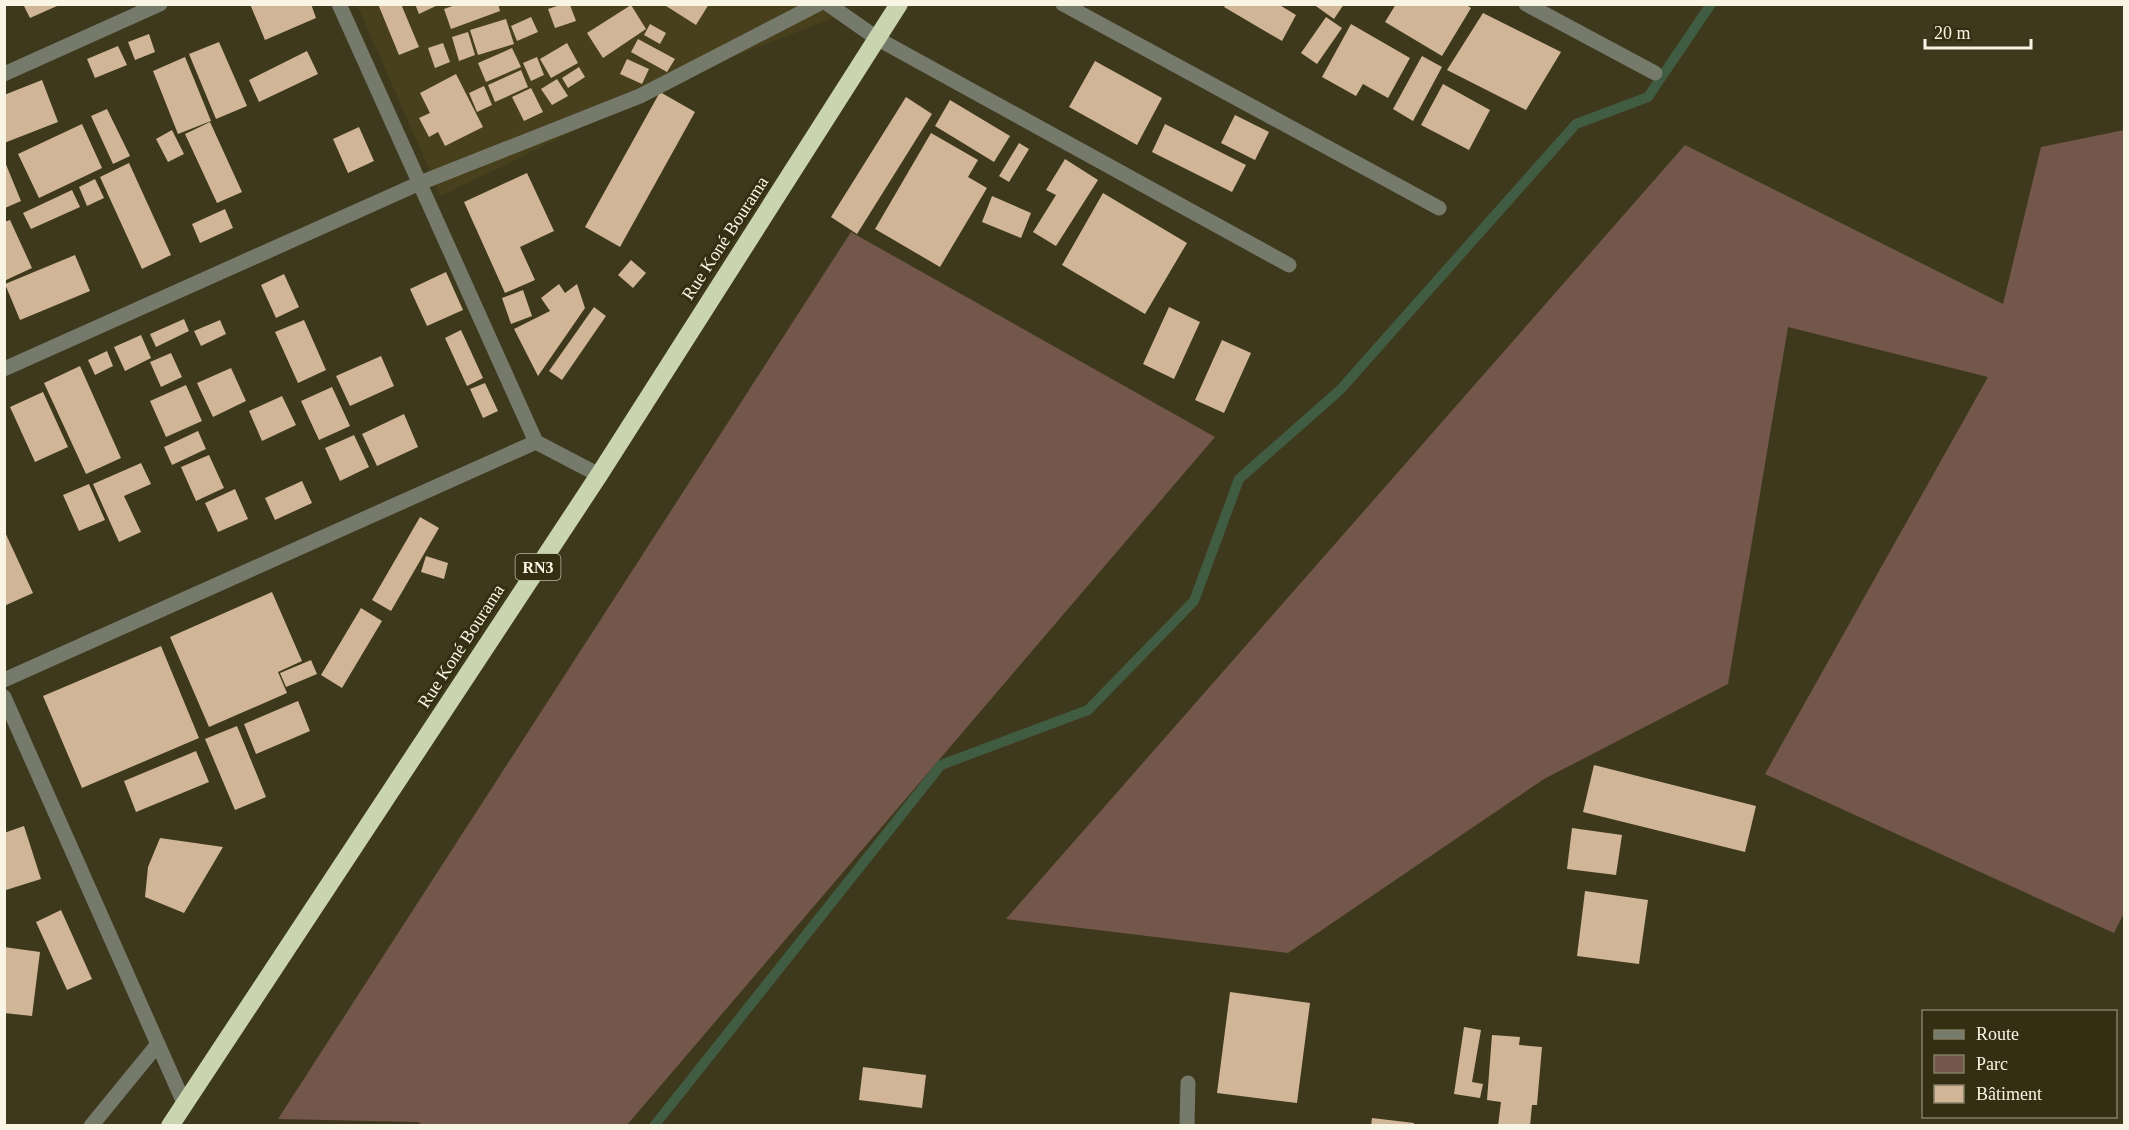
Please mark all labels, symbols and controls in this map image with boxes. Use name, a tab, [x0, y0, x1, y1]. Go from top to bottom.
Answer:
scale bar	[1925, 12, 2032, 50]
text: 20 m	[1934, 23, 1971, 43]
street label: Rue Koné Bourama	[678, 173, 772, 303]
road number: RN3	[516, 554, 560, 580]
street label: Rue Koné Bourama	[414, 581, 508, 711]
legend	[1922, 1010, 2117, 1118]
text: Route	[1976, 1024, 2019, 1044]
text: Parc	[1976, 1054, 2008, 1074]
text: Bâtiment	[1976, 1084, 2042, 1104]

